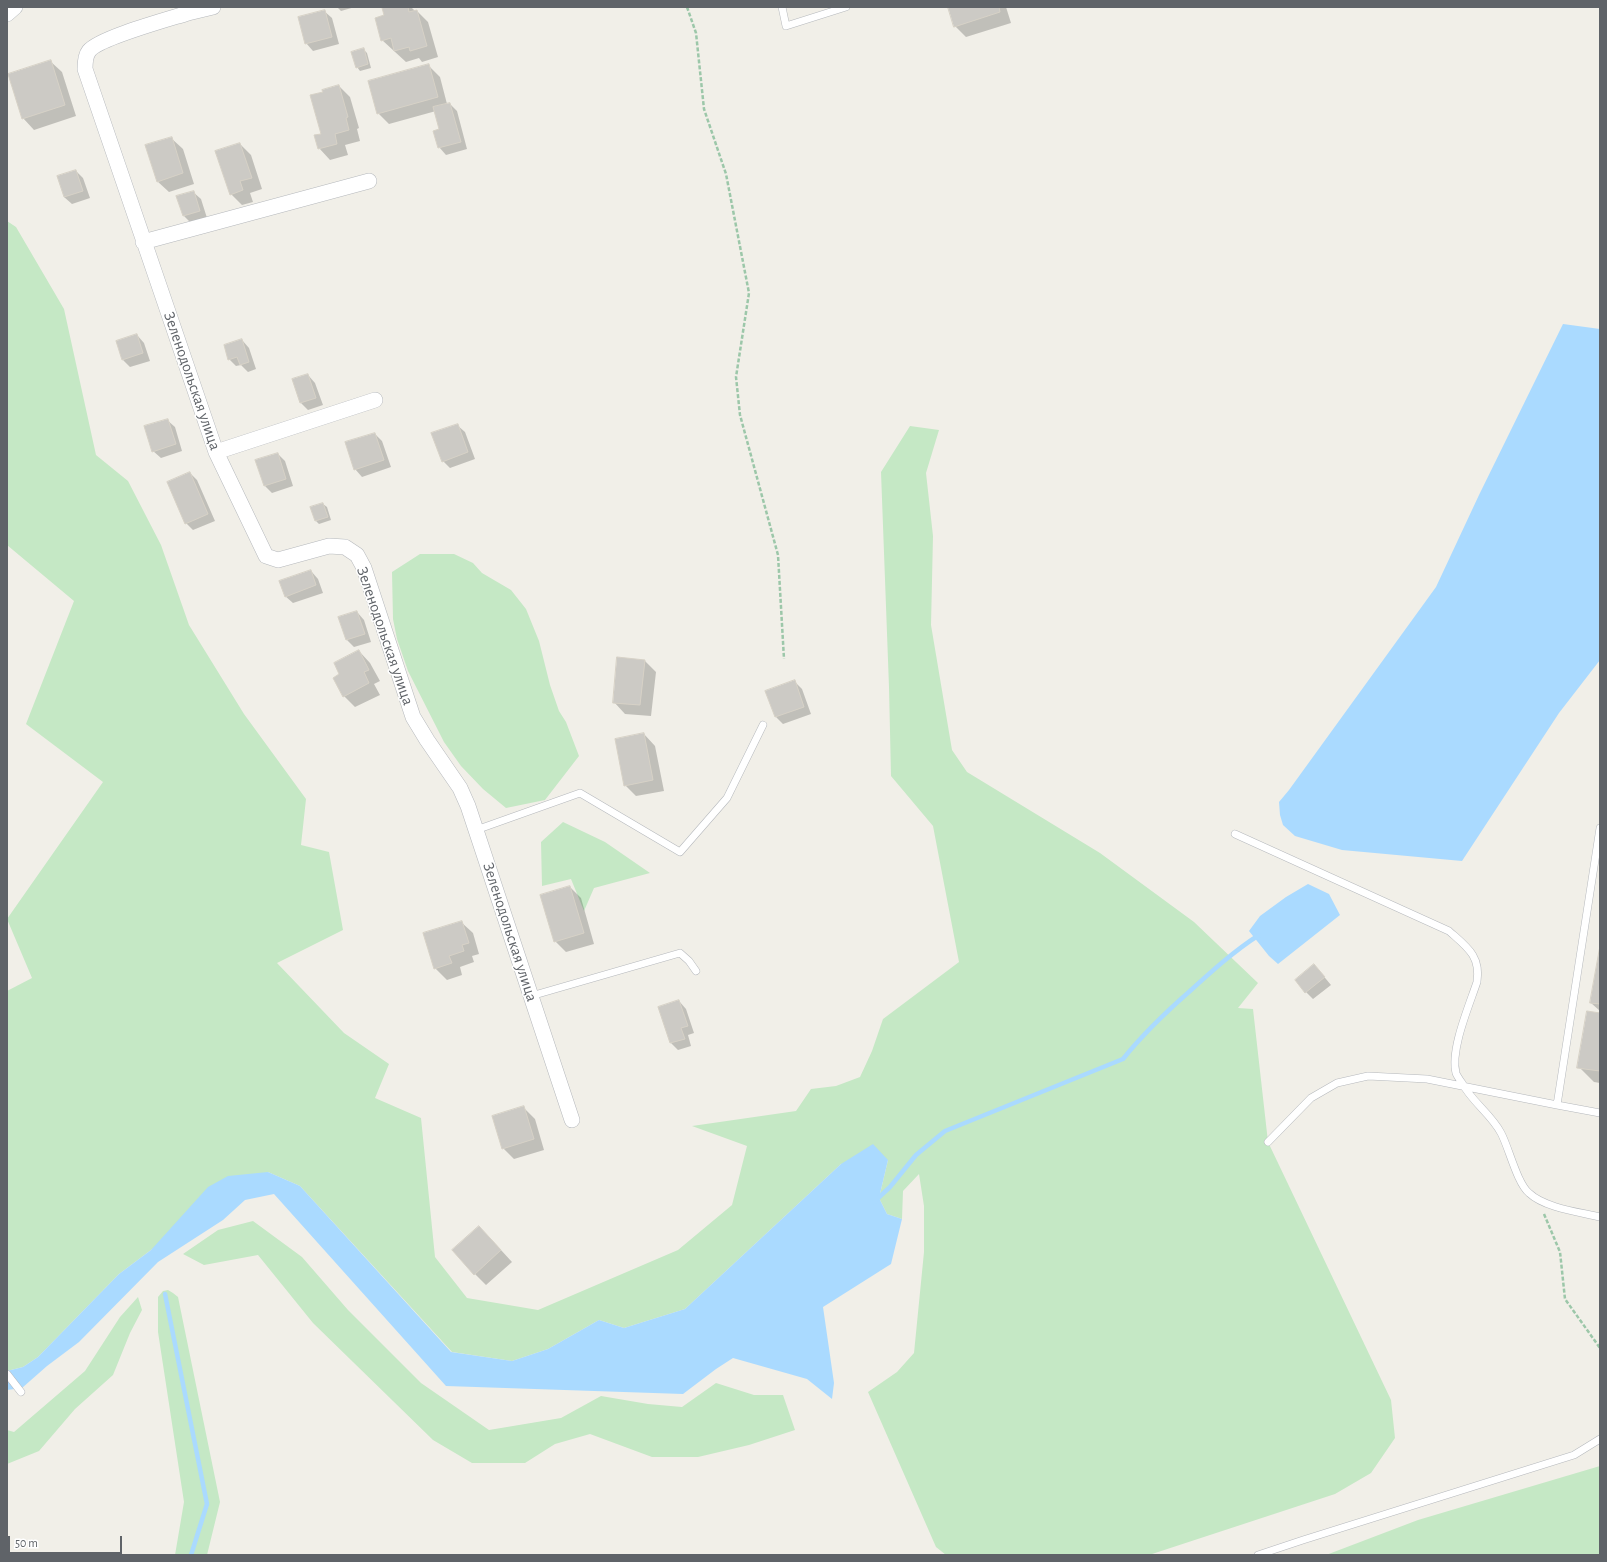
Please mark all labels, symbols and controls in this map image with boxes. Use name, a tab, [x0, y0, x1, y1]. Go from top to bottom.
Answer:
street label: Зеленодольская улица	[159, 309, 225, 453]
street label: Зеленодольская улица	[352, 564, 418, 708]
street label: Зеленодольская улица	[478, 860, 542, 1004]
scale bar	[10, 1528, 124, 1554]
text: 50 m	[15, 1537, 38, 1549]

